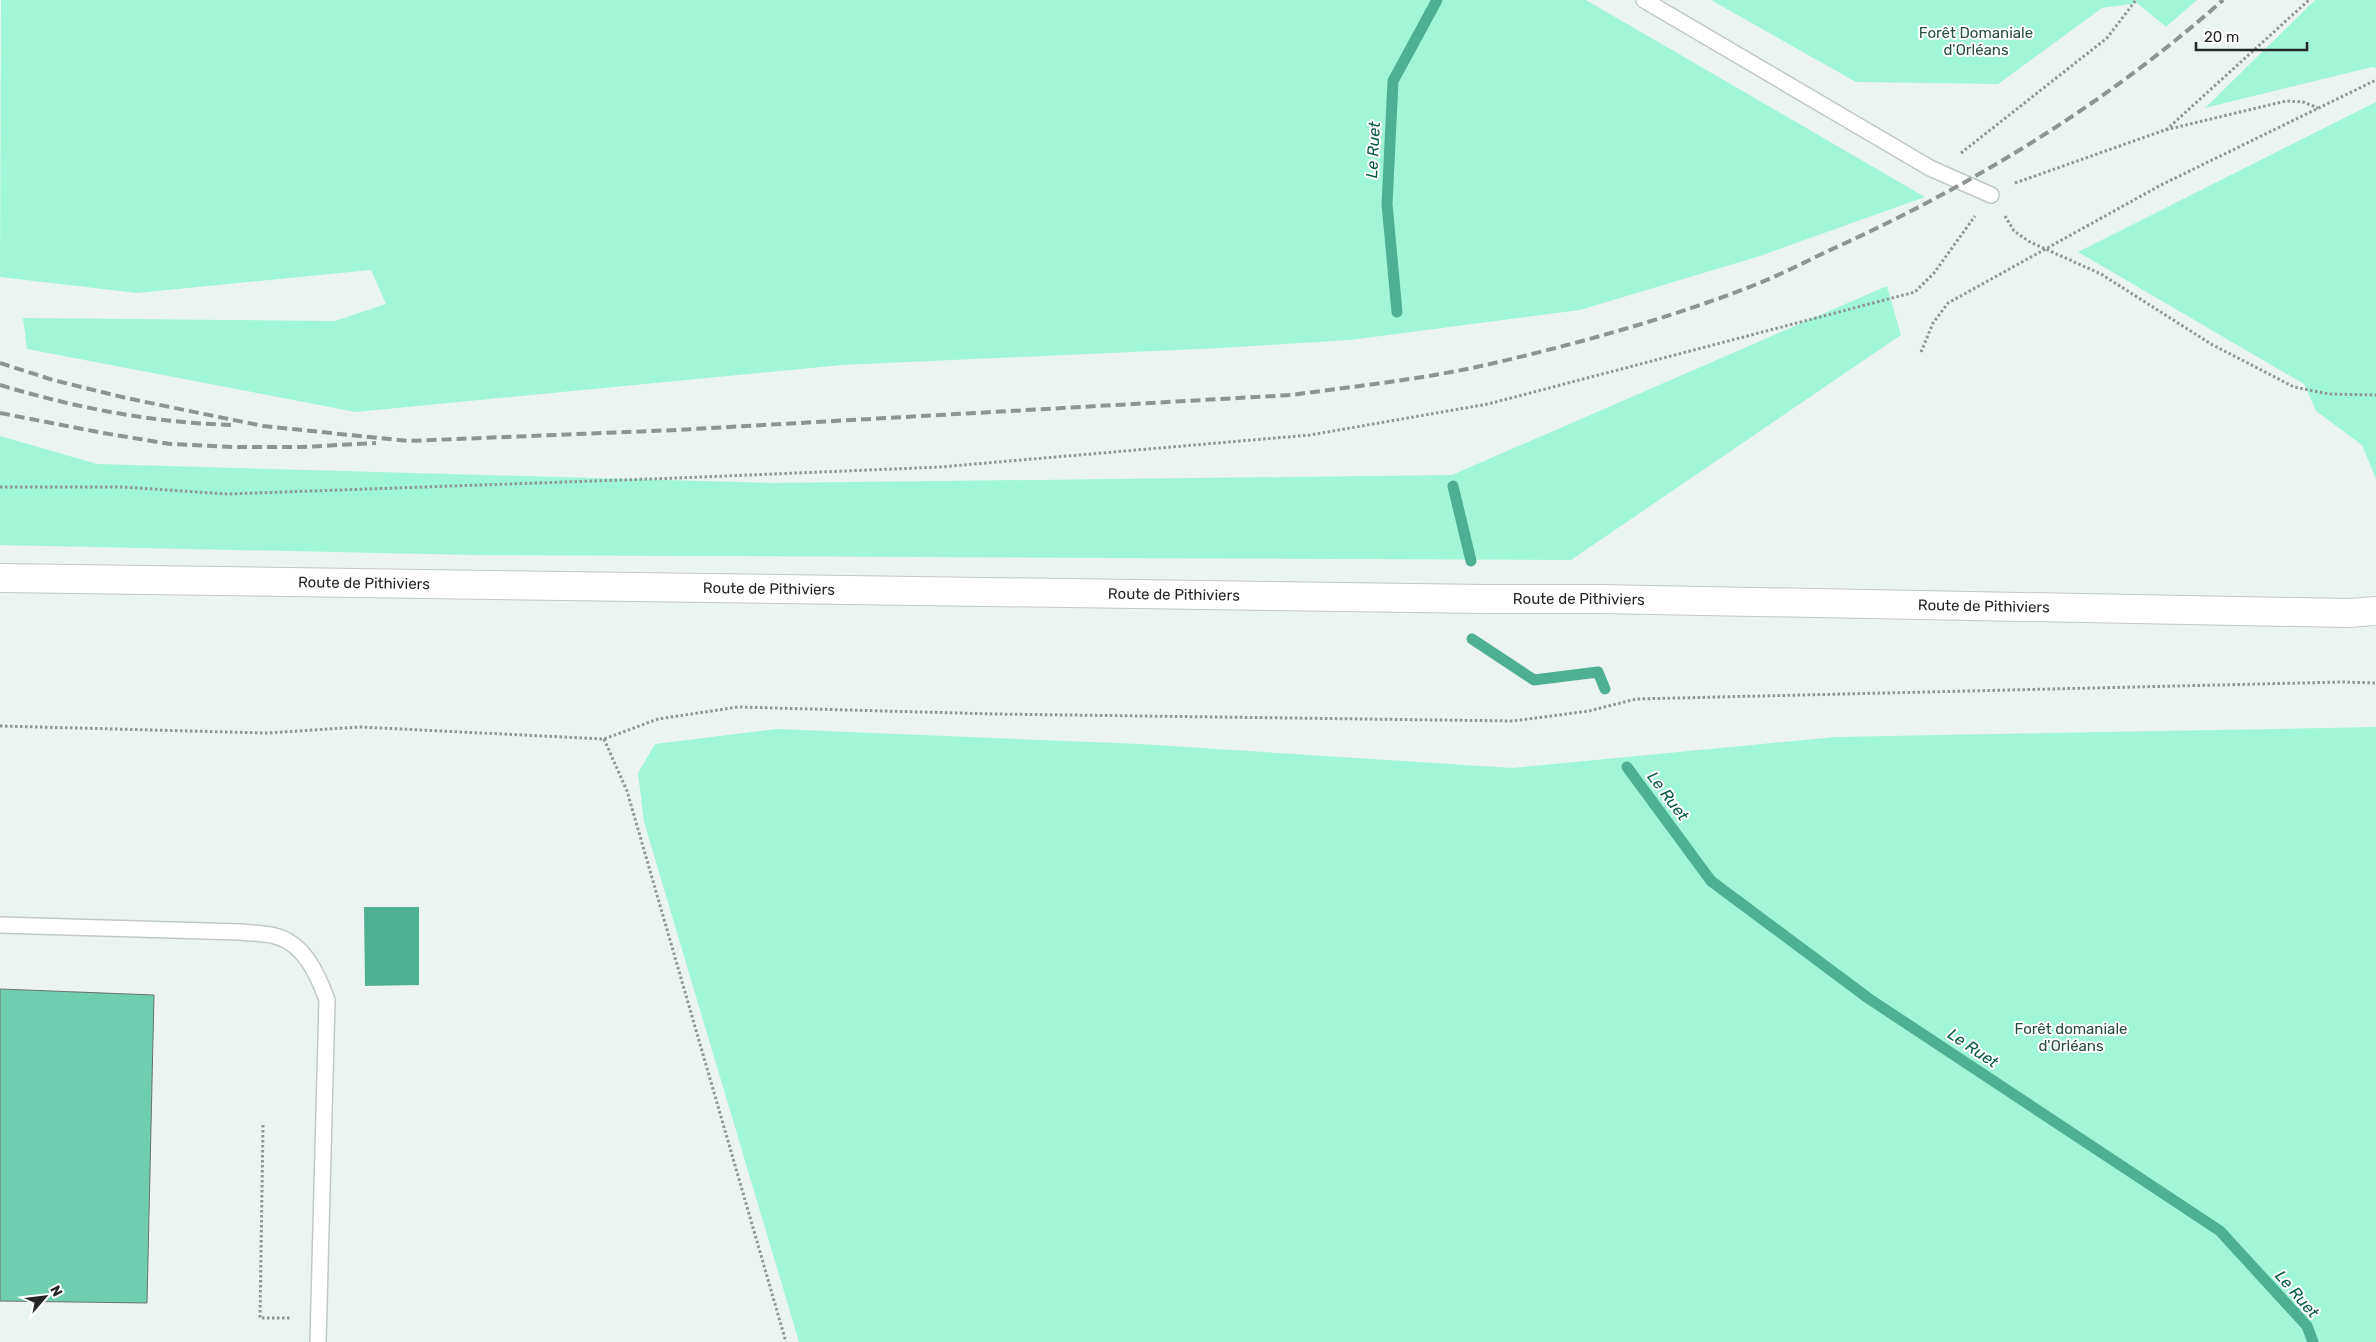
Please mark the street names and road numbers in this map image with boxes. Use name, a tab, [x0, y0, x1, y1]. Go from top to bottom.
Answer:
street label: Route de Pithiviers	[298, 573, 430, 593]
street label: Route de Pithiviers	[703, 579, 835, 599]
street label: Route de Pithiviers	[1108, 585, 1240, 605]
street label: Route de Pithiviers	[1513, 590, 1645, 609]
street label: Route de Pithiviers	[1918, 596, 2050, 616]

